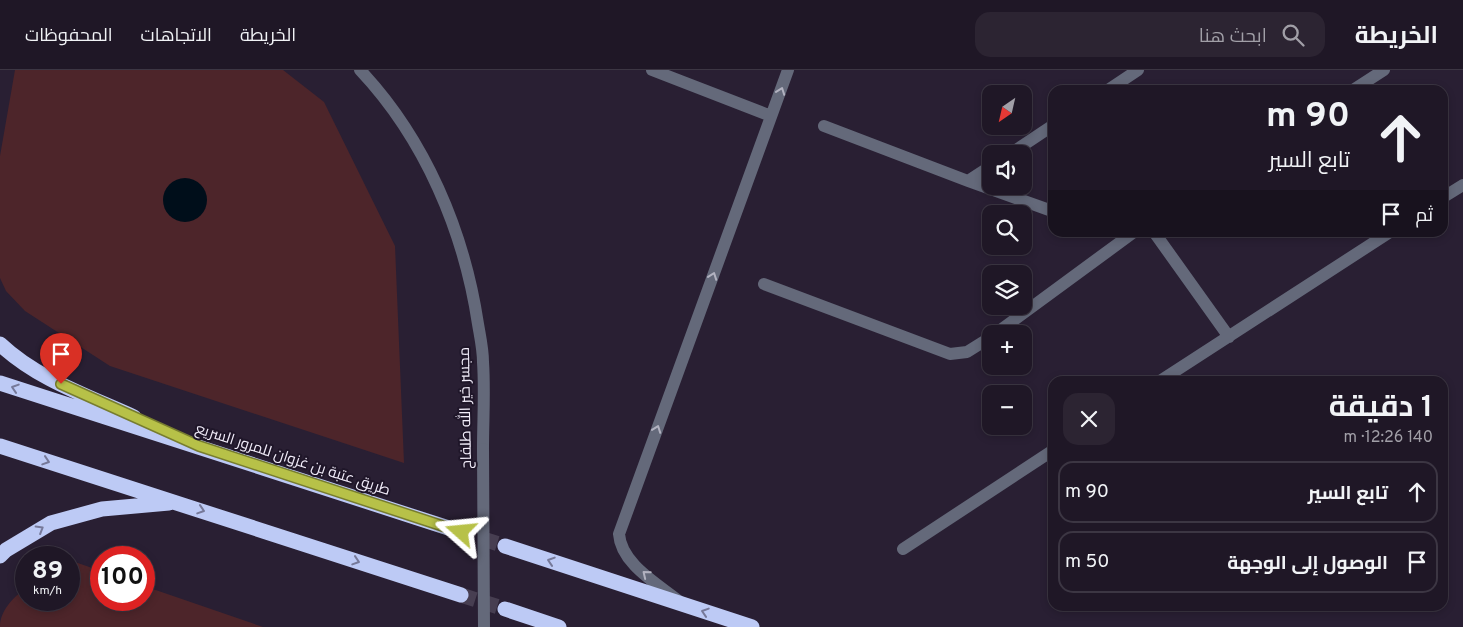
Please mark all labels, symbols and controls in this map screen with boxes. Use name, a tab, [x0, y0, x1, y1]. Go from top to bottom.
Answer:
search box	[975, 12, 1325, 57]
icon: search	[1279, 21, 1307, 49]
text: الخريطة	[1355, 22, 1438, 52]
text: المحفوظات	[25, 25, 113, 48]
text: الاتجاهات	[141, 25, 212, 48]
text: الخريطة	[240, 25, 296, 48]
text: ابحث هنا	[1199, 25, 1267, 49]
north arrow	[982, 85, 1032, 135]
map controls	[982, 85, 1032, 435]
one-way arrow	[775, 87, 785, 95]
text: 90 m	[1266, 95, 1350, 139]
icon: ahead	[1368, 105, 1433, 170]
button: sound	[982, 145, 1032, 195]
text: تابع السير	[1269, 148, 1350, 175]
icon: arrive	[1377, 200, 1405, 228]
text: ثم	[1415, 204, 1433, 228]
button: search	[982, 205, 1032, 255]
button: layers	[982, 265, 1032, 315]
one-way arrow	[707, 272, 717, 281]
button: +	[982, 325, 1032, 375]
pin	[40, 333, 82, 384]
icon: arrive	[47, 340, 75, 368]
street label: مجسر خير الله طلفاح	[454, 347, 477, 469]
one-way arrow	[11, 383, 20, 393]
button: −	[982, 385, 1032, 435]
text: 1 دقيقة	[1329, 390, 1433, 427]
button: close	[1063, 393, 1115, 445]
street label: طريق عتبة بن غزوان للمرور السريع	[193, 420, 392, 501]
one-way arrow	[651, 425, 661, 433]
text: 140 m · 12:26	[1344, 428, 1433, 448]
one-way arrow	[42, 455, 50, 465]
icon: ahead	[1403, 478, 1431, 506]
text: 90 m	[1065, 480, 1109, 504]
text: تابع السير	[1308, 482, 1388, 506]
one-way arrow	[197, 504, 205, 514]
position arrow	[434, 505, 486, 557]
one-way arrow	[35, 526, 44, 536]
speed limit sign: 100	[90, 546, 155, 611]
icon: arrive	[1403, 548, 1431, 576]
text: 50 m	[1065, 550, 1110, 574]
text: الوصول إلى الوجهة	[1227, 552, 1388, 576]
one-way arrow	[351, 555, 359, 565]
text: 89	[32, 556, 63, 588]
one-way arrow	[547, 557, 556, 567]
one-way arrow	[643, 572, 652, 580]
text: km/h	[33, 583, 62, 599]
one-way arrow	[702, 608, 710, 618]

